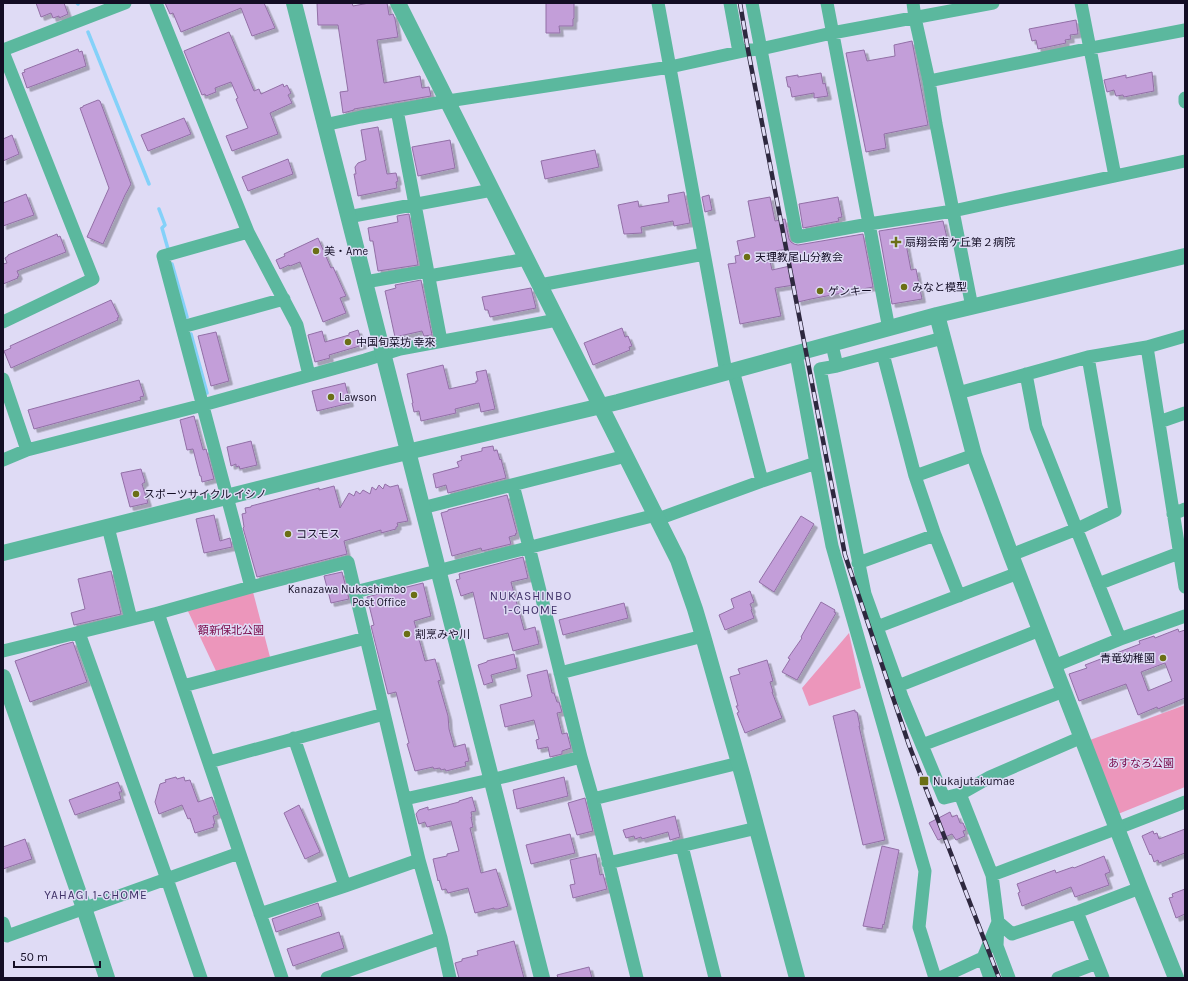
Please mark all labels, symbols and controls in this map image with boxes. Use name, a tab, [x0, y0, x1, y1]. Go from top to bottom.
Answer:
marker: 扇翔会南ケ丘第２病院	[890, 236, 902, 248]
place label: 扇翔会南ケ丘第２病院	[905, 236, 1015, 249]
place label: 美・Ame	[324, 245, 369, 258]
marker: 美・Ame	[311, 246, 321, 256]
place label: 天理教尾山分教会	[755, 251, 843, 264]
marker: 天理教尾山分教会	[742, 252, 752, 262]
place label: みなと模型	[912, 281, 967, 294]
marker: みなと模型	[899, 282, 909, 292]
place label: ゲンキー	[828, 285, 872, 298]
marker: ゲンキー	[815, 286, 825, 296]
place label: 中国旬菜坊 幸來	[356, 336, 436, 349]
marker: 中国旬菜坊 幸來	[343, 337, 353, 347]
place label: Lawson	[339, 391, 377, 404]
marker: Lawson	[326, 392, 336, 402]
place label: スポーツサイクル イシノ	[144, 488, 267, 501]
marker: スポーツサイクル イシノ	[131, 489, 141, 499]
place label: コスモス	[296, 528, 340, 541]
marker: コスモス	[283, 529, 293, 539]
place label: Kanazawa Nukashimbo Post Office	[288, 583, 406, 609]
district label: NUKASHINBO 1-CHOME	[490, 589, 572, 617]
marker: Kanazawa Nukashimbo Post Office	[409, 590, 419, 600]
park label: 額新保北公園	[198, 624, 264, 637]
place label: 割烹みや川	[415, 628, 470, 641]
marker: 割烹みや川	[402, 629, 412, 639]
place label: 青竜幼稚園	[1100, 652, 1155, 665]
marker: 青竜幼稚園	[1158, 653, 1168, 663]
park label: あすなろ公園	[1108, 757, 1174, 770]
marker: Nukajutakumae	[918, 775, 930, 787]
place label: Nukajutakumae	[933, 775, 1015, 788]
district label: YAHAGI 1-CHOME	[44, 888, 148, 902]
scale bar	[14, 943, 100, 969]
text: 50 m	[20, 950, 48, 964]

